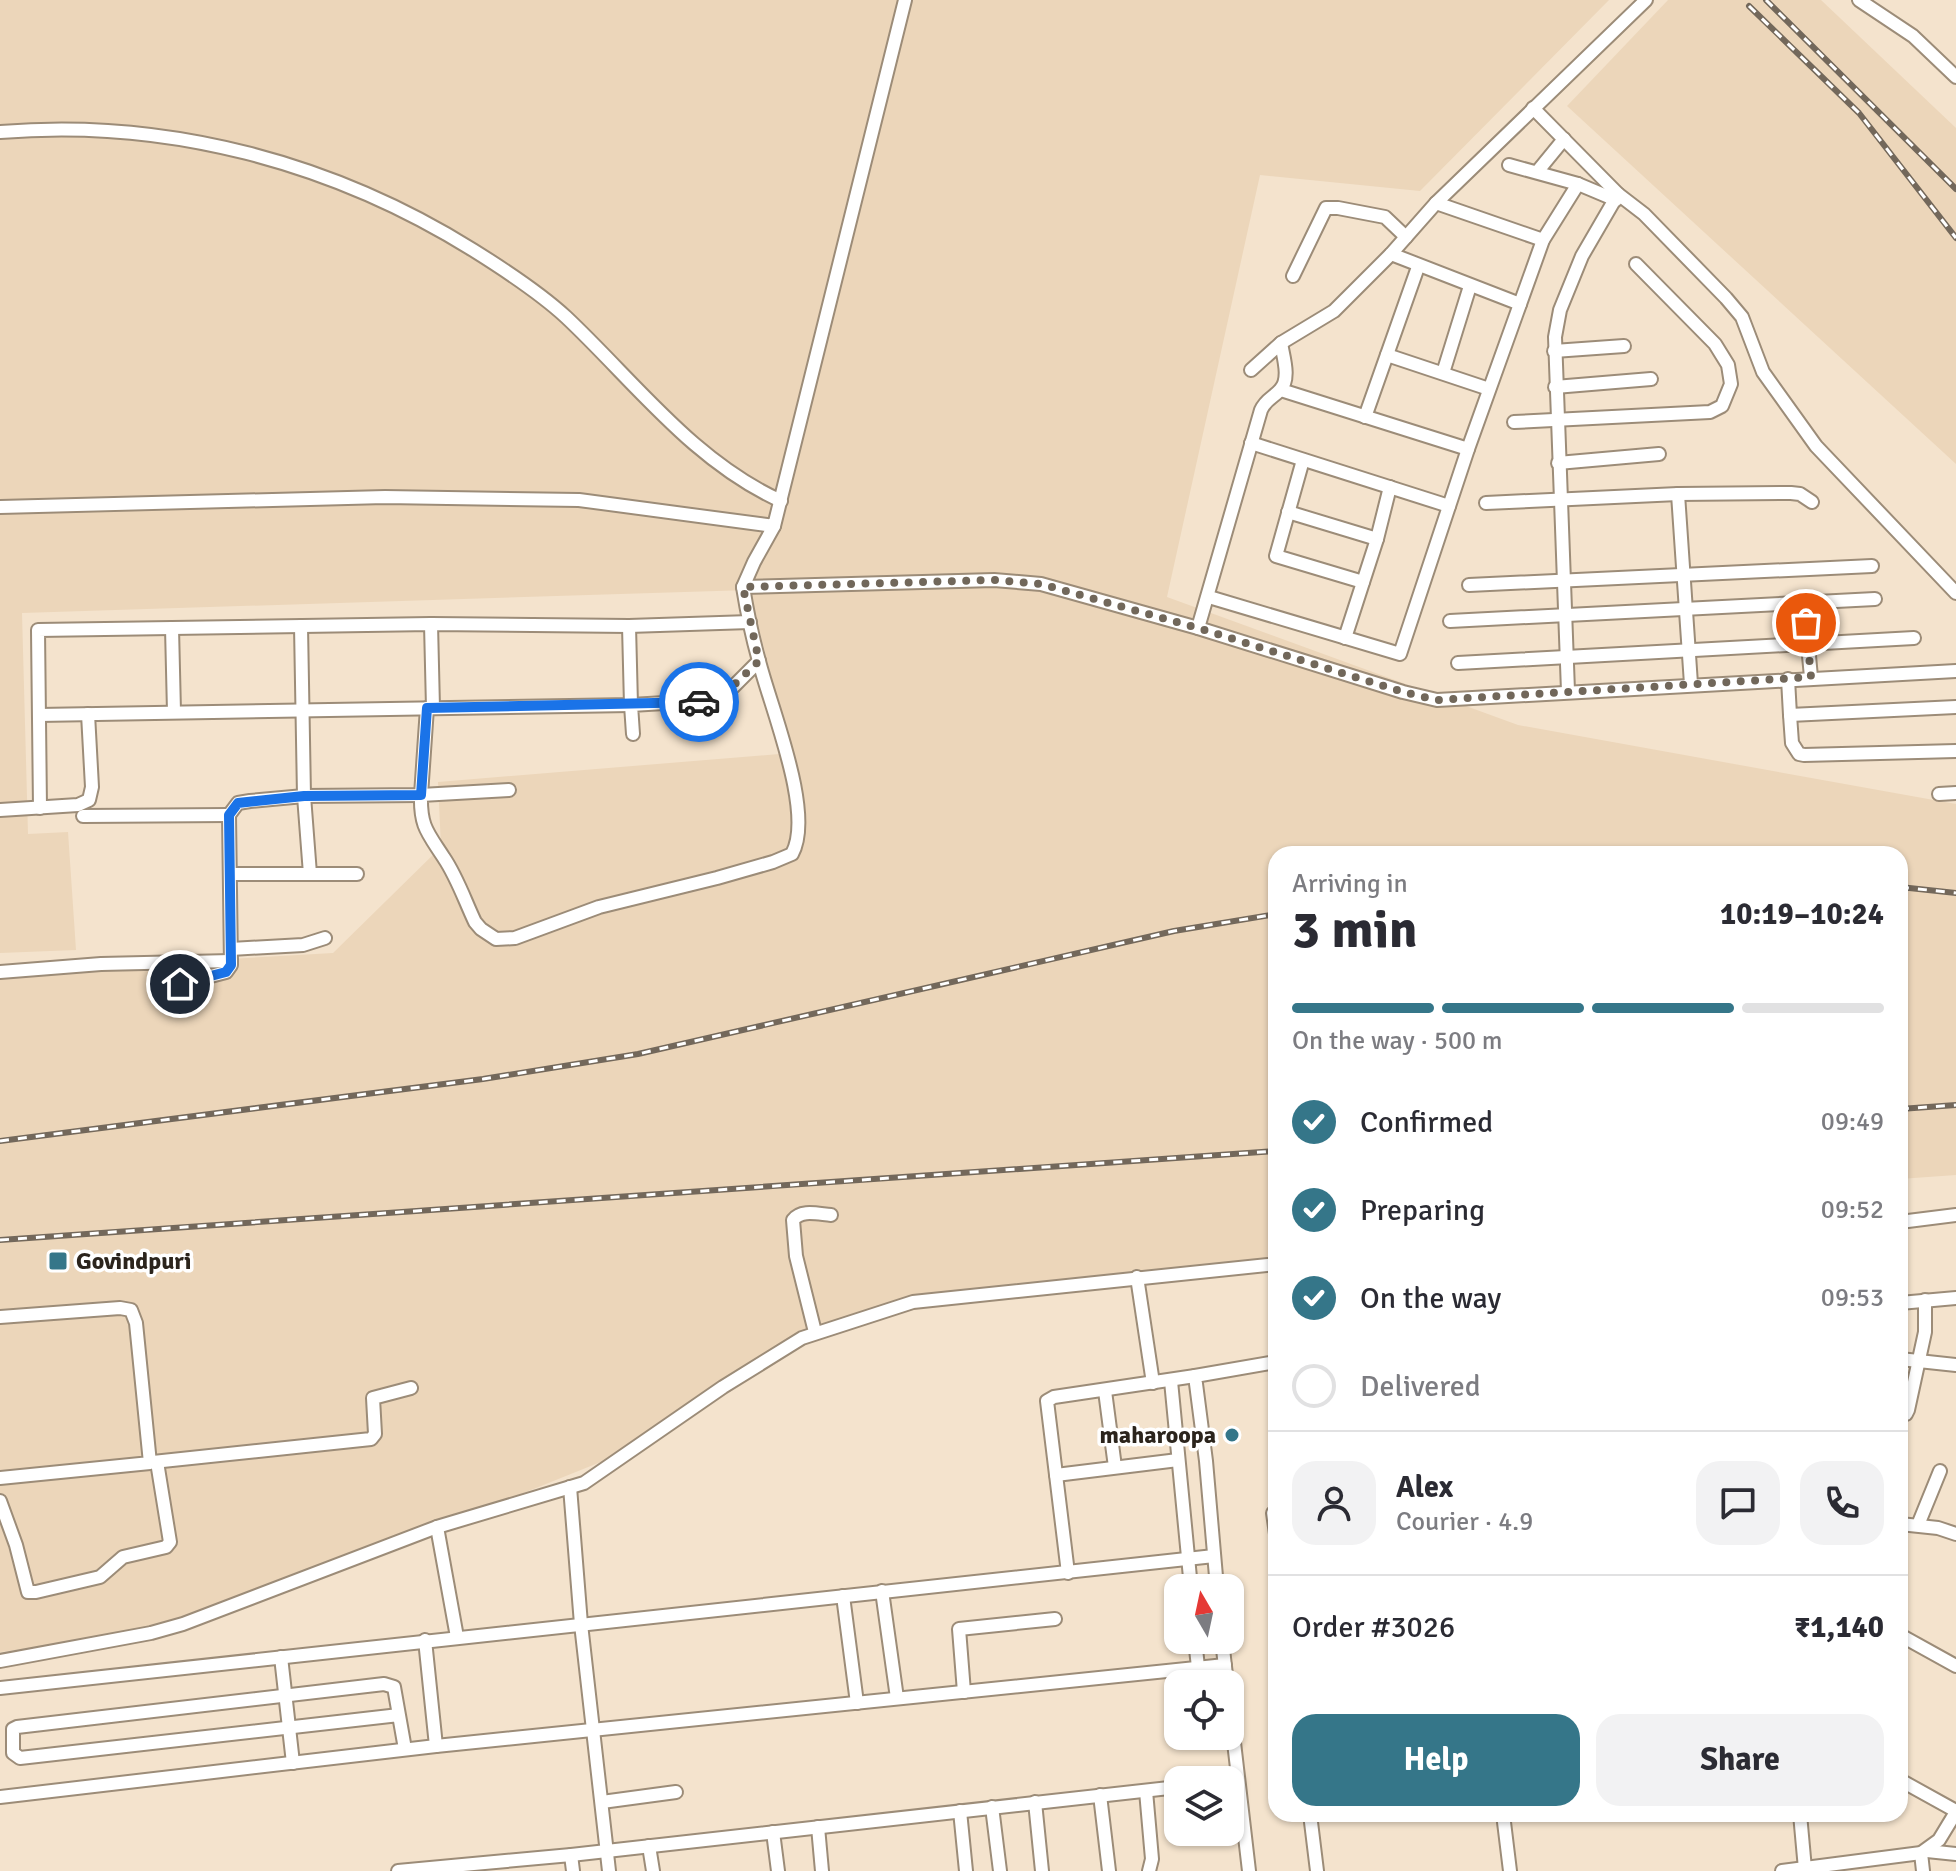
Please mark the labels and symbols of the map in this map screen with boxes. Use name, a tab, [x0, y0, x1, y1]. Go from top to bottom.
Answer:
pin	[1772, 589, 1840, 657]
courier	[659, 662, 739, 742]
pin	[146, 950, 214, 1018]
place label: Govindpuri	[76, 1246, 192, 1276]
marker: Govindpuri	[47, 1250, 69, 1272]
place label: maharoopa	[1099, 1420, 1216, 1450]
marker: maharoopa	[1223, 1426, 1241, 1444]
north arrow	[1164, 1574, 1244, 1654]

